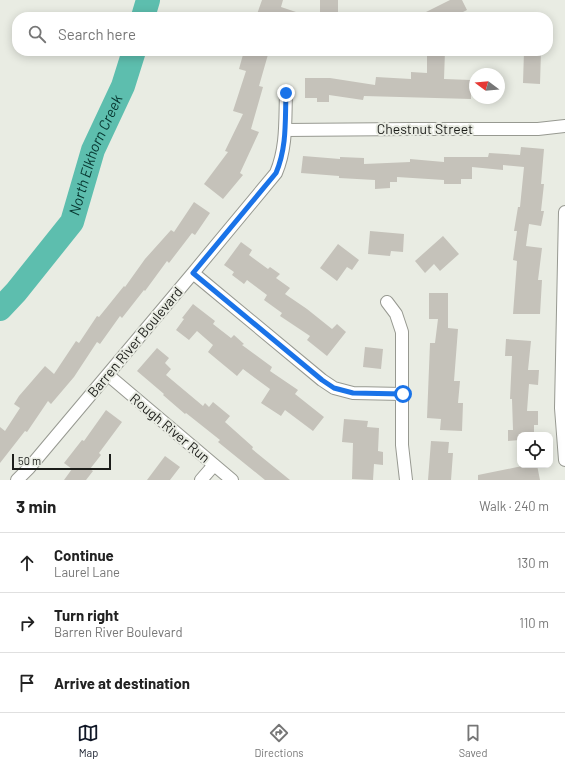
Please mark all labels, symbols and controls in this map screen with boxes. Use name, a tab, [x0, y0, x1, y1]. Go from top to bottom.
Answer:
search box	[12, 12, 553, 56]
icon: search	[26, 23, 48, 45]
text: Search here	[58, 25, 136, 43]
north arrow	[469, 68, 505, 104]
route end	[277, 84, 295, 102]
water label: North Elkhorn Creek	[64, 91, 126, 217]
street label: Chestnut Street	[377, 120, 473, 137]
street label: Barren River Boulevard	[84, 283, 186, 400]
route start	[394, 385, 412, 403]
street label: Rough River Run	[127, 389, 214, 466]
map controls	[517, 432, 553, 468]
button: locate	[517, 432, 553, 468]
scale bar	[12, 452, 111, 471]
text: 50 m	[18, 454, 41, 467]
text: 3 min	[16, 496, 56, 516]
text: Walk · 240 m	[479, 498, 549, 514]
text: Continue	[54, 546, 114, 564]
icon: ahead	[16, 552, 38, 574]
text: 130 m	[517, 555, 549, 571]
text: Laurel Lane	[54, 564, 120, 580]
text: Turn right	[54, 606, 119, 624]
icon: right	[16, 612, 38, 634]
text: 110 m	[519, 615, 549, 631]
text: Barren River Boulevard	[54, 624, 183, 640]
icon: arrive	[16, 672, 38, 694]
text: Arrive at destination	[54, 674, 190, 692]
tab: Map	[77, 722, 99, 759]
tab: Directions	[254, 722, 304, 759]
tab: Saved	[459, 722, 488, 759]

